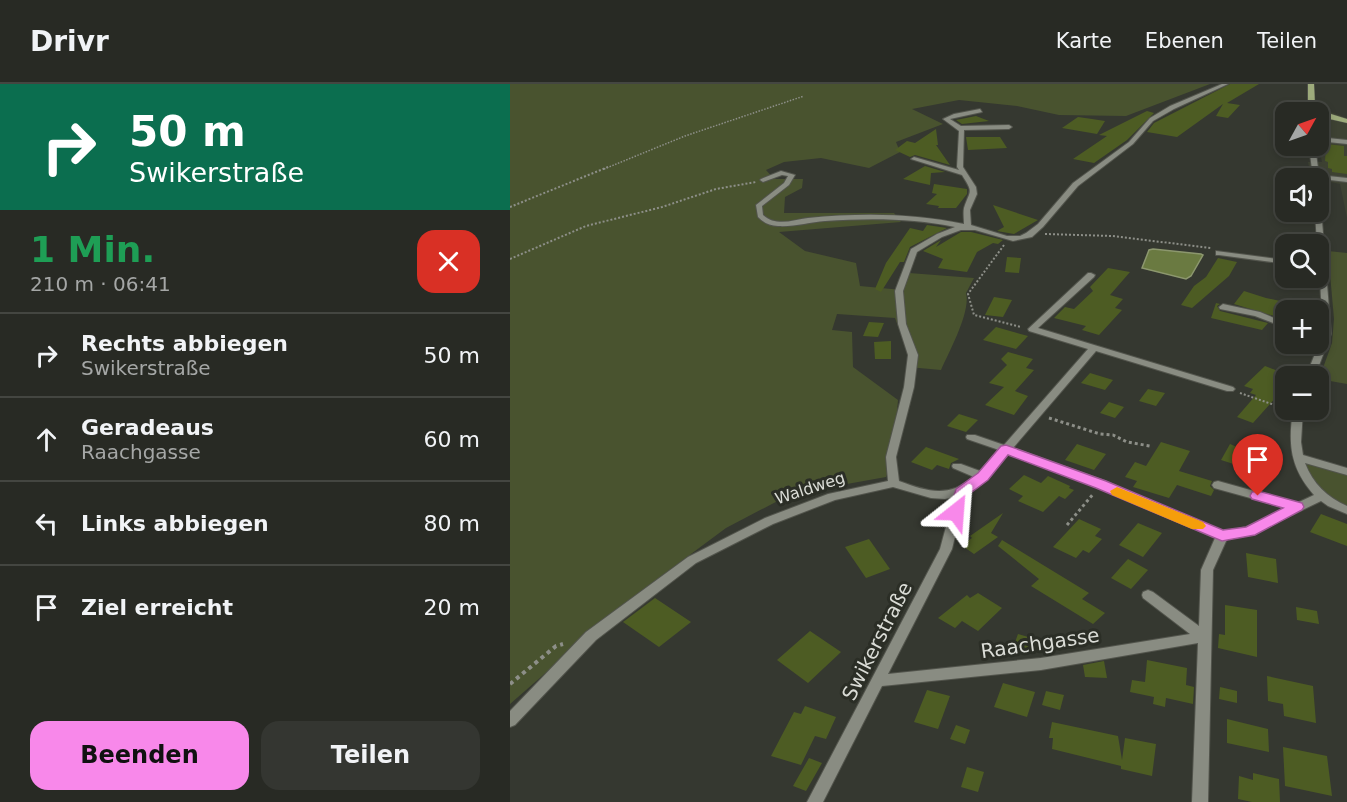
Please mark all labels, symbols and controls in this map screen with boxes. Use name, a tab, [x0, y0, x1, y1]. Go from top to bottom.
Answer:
text: Drivr	[30, 25, 109, 58]
text: Karte	[1056, 29, 1112, 53]
text: Ebenen	[1145, 29, 1224, 53]
text: Teilen	[1257, 29, 1317, 53]
north arrow	[1275, 102, 1329, 156]
map controls	[1275, 102, 1329, 420]
text: 50 m	[129, 107, 246, 156]
icon: right	[30, 108, 108, 186]
text: Swikerstraße	[129, 157, 304, 188]
button: sound	[1275, 168, 1329, 222]
text: 1 Min.	[30, 229, 155, 270]
button: close	[417, 230, 480, 293]
button: search	[1275, 234, 1329, 288]
text: 210 m · 06:41	[30, 272, 171, 296]
button: +	[1275, 300, 1329, 354]
text: Rechts abbiegen	[81, 331, 288, 356]
icon: right	[30, 339, 63, 372]
text: 50 m	[424, 343, 480, 368]
text: Swikerstraße	[81, 356, 211, 380]
button: −	[1275, 366, 1329, 420]
text: Geradeaus	[81, 415, 214, 440]
icon: ahead	[30, 423, 63, 456]
text: 60 m	[424, 427, 480, 452]
pin	[1232, 434, 1283, 496]
text: Raachgasse	[81, 440, 201, 464]
icon: arrive	[1241, 443, 1274, 476]
street label: Waldweg	[773, 468, 847, 508]
position arrow	[924, 480, 988, 544]
icon: left	[30, 507, 63, 540]
text: Links abbiegen	[81, 511, 269, 536]
text: 80 m	[424, 511, 480, 536]
street label: Swikerstraße	[837, 578, 917, 704]
icon: arrive	[30, 591, 63, 624]
text: Ziel erreicht	[81, 595, 233, 620]
text: 20 m	[424, 595, 480, 620]
street label: Raachgasse	[979, 623, 1101, 663]
button: Beenden	[30, 721, 249, 790]
button: Teilen	[261, 721, 480, 790]

